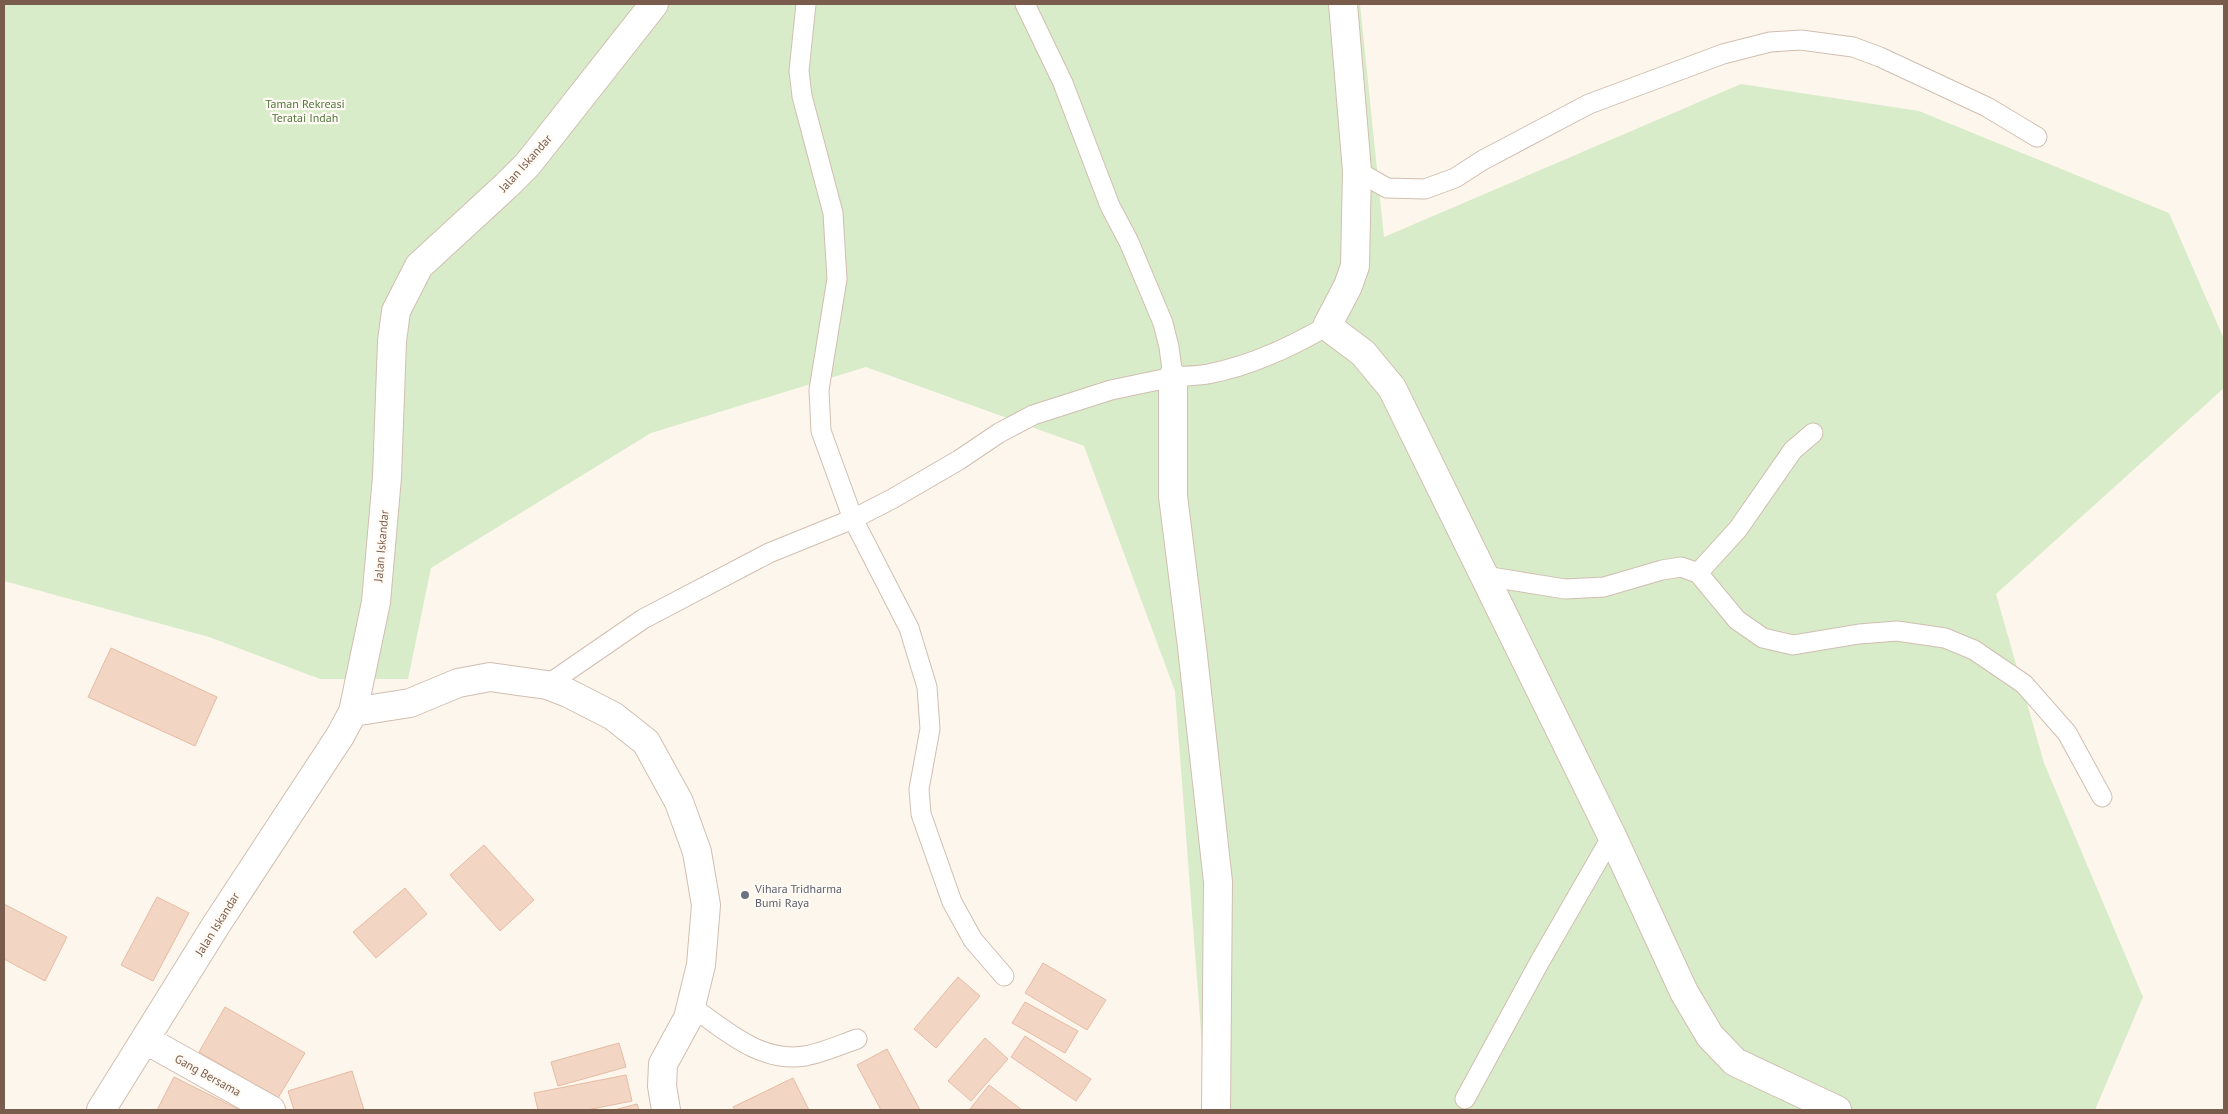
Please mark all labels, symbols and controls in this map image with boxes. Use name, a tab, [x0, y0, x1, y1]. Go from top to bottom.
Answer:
park label: Taman Rekreasi Teratai Indah	[265, 96, 345, 125]
street label: Jalan Iskandar	[495, 131, 555, 196]
street label: Jalan Iskandar	[370, 509, 392, 583]
place label: Vihara Tridharma Bumi Raya	[754, 881, 842, 910]
marker: Vihara Tridharma Bumi Raya	[739, 889, 751, 901]
street label: Jalan Iskandar	[191, 890, 242, 959]
street label: Gang Bersama	[172, 1051, 244, 1099]

